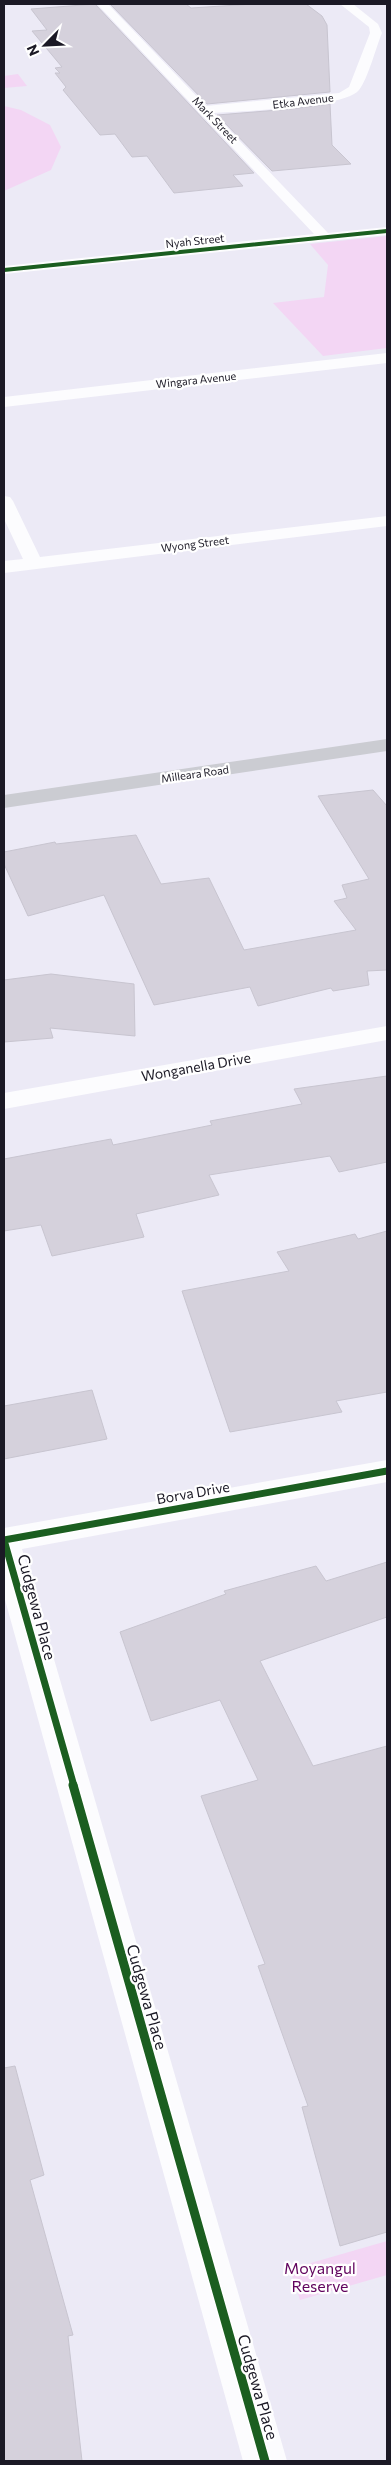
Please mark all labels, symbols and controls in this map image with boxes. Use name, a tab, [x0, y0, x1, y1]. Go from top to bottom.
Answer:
north arrow	[20, 20, 70, 70]
text: N	[23, 42, 43, 59]
street label: Etka Avenue	[272, 90, 334, 111]
street label: Mark Street	[190, 94, 241, 146]
street label: Nyah Street	[165, 231, 226, 250]
street label: Wingara Avenue	[155, 369, 237, 390]
street label: Wyong Street	[160, 533, 230, 554]
street label: Milleara Road	[160, 762, 230, 785]
street label: Wonganella Drive	[140, 1049, 252, 1085]
street label: Borva Drive	[155, 1478, 231, 1507]
street label: Cudgewa Place	[14, 1552, 61, 1662]
street label: Cudgewa Place	[123, 1942, 172, 2052]
park label: Moyangul Reserve	[284, 2258, 356, 2295]
street label: Cudgewa Place	[234, 2332, 283, 2442]

